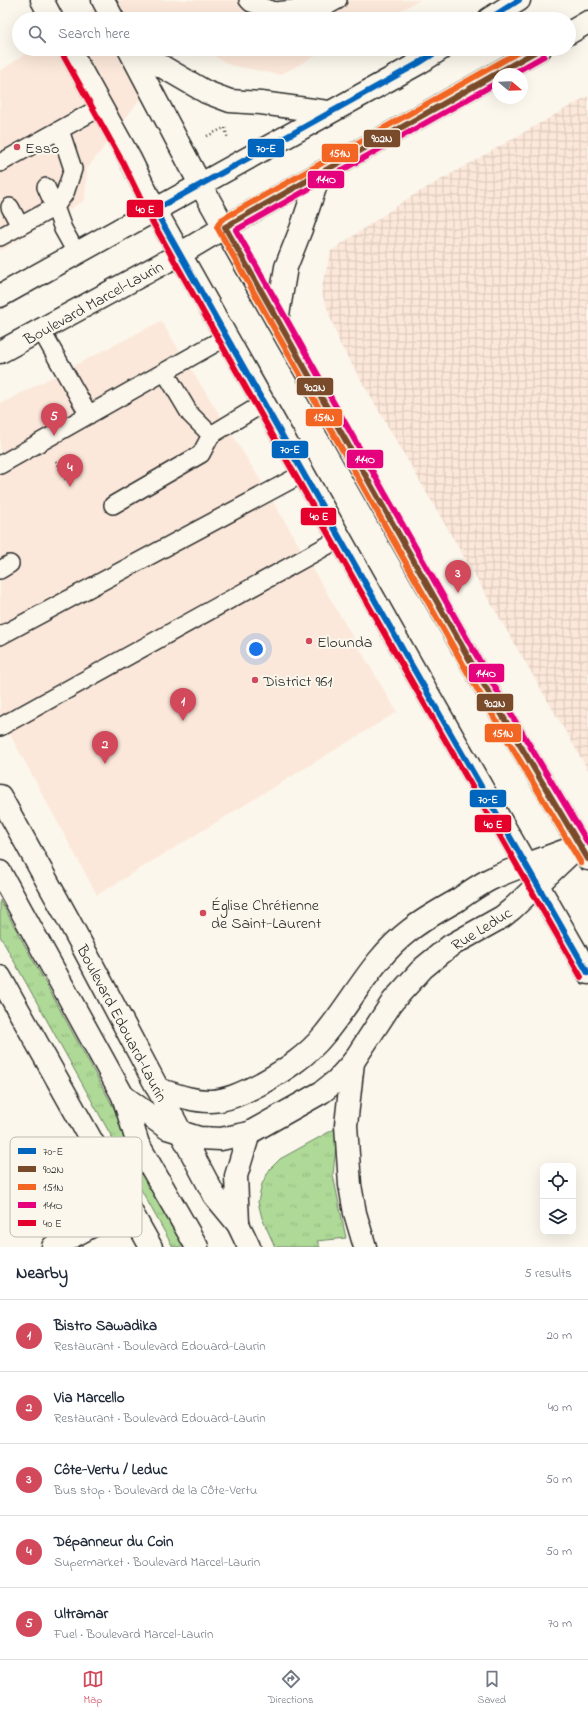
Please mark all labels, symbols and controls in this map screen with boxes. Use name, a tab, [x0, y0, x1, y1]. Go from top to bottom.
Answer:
search box	[12, 12, 576, 56]
icon: search	[26, 23, 48, 45]
text: Search here	[58, 23, 130, 45]
north arrow	[492, 68, 528, 104]
line badge: 902N	[363, 129, 401, 148]
text: 902N	[371, 131, 392, 147]
place label: Esso	[25, 137, 59, 161]
line badge: 70-E	[247, 138, 285, 158]
text: 70-E	[256, 141, 276, 157]
marker: Esso	[12, 142, 22, 152]
line badge: 151N	[321, 143, 359, 163]
text: 151N	[330, 146, 350, 162]
line badge: 144O	[307, 170, 345, 189]
text: 144O	[316, 172, 336, 188]
line badge: 40 E	[126, 199, 164, 218]
text: 40 E	[135, 202, 155, 218]
street label: Boulevard Marcel-Laurin	[19, 255, 168, 353]
line badge: 902N	[296, 377, 334, 396]
text: 902N	[304, 380, 325, 396]
pin: 5	[41, 403, 67, 436]
line badge: 151N	[305, 408, 343, 427]
text: 151N	[314, 410, 334, 426]
line badge: 70-E	[271, 440, 309, 459]
text: 70-E	[280, 442, 300, 458]
line badge: 144O	[346, 449, 384, 469]
text: 144O	[355, 452, 375, 468]
pin: 4	[57, 454, 83, 487]
line badge: 40 E	[300, 507, 337, 526]
text: 40 E	[309, 509, 329, 525]
pin: 3	[445, 560, 471, 593]
place label: Elounda	[317, 631, 372, 655]
marker: Elounda	[304, 636, 314, 646]
your location	[246, 639, 266, 659]
line badge: 144O	[468, 663, 505, 683]
text: 144O	[476, 666, 496, 682]
place label: District 961	[262, 670, 332, 694]
marker: District 961	[250, 675, 260, 685]
pin: 1	[170, 688, 196, 721]
line badge: 902N	[476, 693, 514, 712]
text: 902N	[484, 696, 505, 712]
line badge: 151N	[484, 723, 522, 743]
text: 151N	[493, 726, 513, 742]
pin: 2	[92, 731, 118, 764]
line badge: 70-E	[469, 789, 507, 808]
text: 70-E	[478, 792, 498, 808]
line badge: 40 E	[474, 814, 512, 833]
text: 40 E	[483, 817, 503, 833]
place label: Église Chrétienne de Saint-Laurent	[211, 894, 322, 936]
street label: Rue Leduc	[447, 901, 518, 958]
marker: Église Chrétienne de Saint-Laurent	[198, 908, 208, 918]
street label: Boulevard Edouard-Laurin	[69, 940, 173, 1107]
legend	[10, 1137, 142, 1237]
text: 70-E	[43, 1144, 63, 1160]
text: 902N	[43, 1162, 64, 1178]
map controls	[540, 1163, 576, 1235]
button: locate	[540, 1163, 576, 1199]
text: 151N	[43, 1180, 64, 1196]
text: 144O	[43, 1198, 63, 1214]
button: layers	[540, 1199, 576, 1235]
text: 40 E	[43, 1216, 62, 1232]
text: Nearby	[16, 1261, 68, 1286]
text: 5 results	[524, 1264, 572, 1283]
text: Bistro Sawadika	[54, 1315, 157, 1337]
text: 1	[27, 1326, 31, 1345]
text: 20 m	[547, 1326, 572, 1345]
text: Restaurant · Boulevard Edouard-Laurin	[54, 1337, 266, 1356]
text: Via Marcello	[54, 1387, 124, 1409]
text: 2	[26, 1398, 32, 1417]
text: 40 m	[548, 1398, 572, 1417]
text: Restaurant · Boulevard Edouard-Laurin	[54, 1409, 266, 1428]
text: Côte-Vertu / Leduc	[54, 1459, 167, 1481]
text: 3	[26, 1470, 32, 1489]
text: 50 m	[546, 1470, 572, 1489]
text: Bus stop · Boulevard de la Côte-Vertu	[54, 1481, 257, 1500]
text: Dépanneur du Coin	[54, 1531, 173, 1553]
text: 4	[26, 1542, 32, 1561]
text: 50 m	[546, 1542, 572, 1561]
text: Supermarket · Boulevard Marcel-Laurin	[54, 1553, 260, 1572]
text: Ultramar	[54, 1603, 108, 1625]
text: 5	[25, 1614, 33, 1633]
text: 70 m	[548, 1614, 572, 1633]
text: Fuel · Boulevard Marcel-Laurin	[54, 1625, 213, 1644]
tab: Map	[82, 1668, 104, 1708]
tab: Directions	[268, 1668, 313, 1708]
tab: Saved	[477, 1668, 506, 1708]

